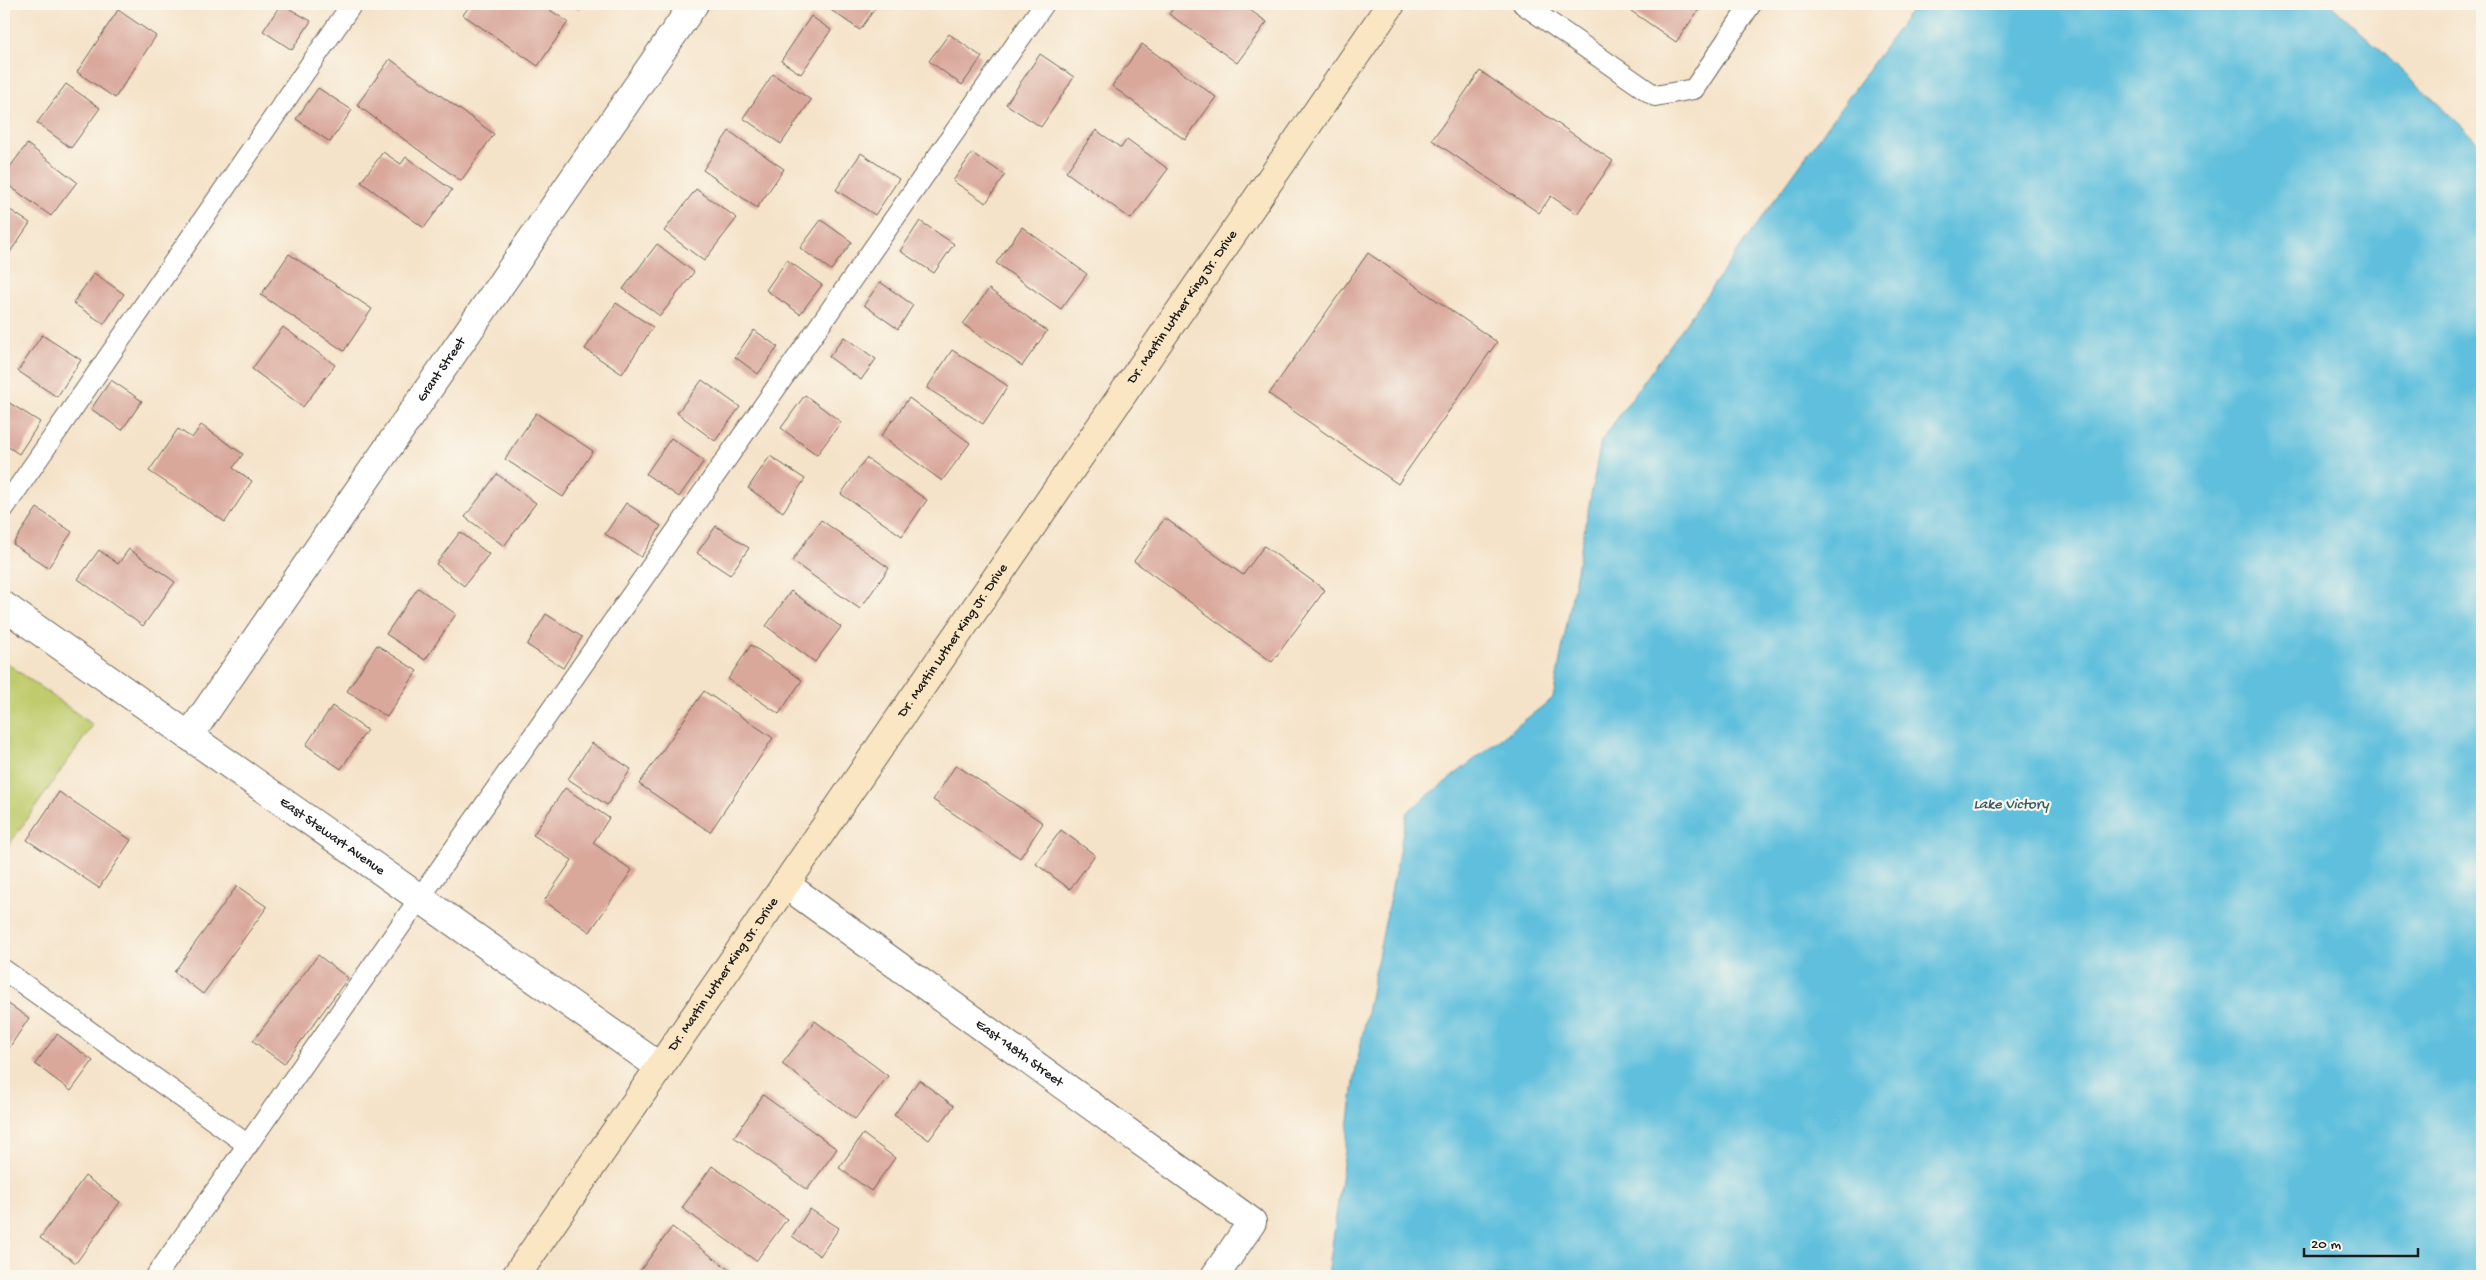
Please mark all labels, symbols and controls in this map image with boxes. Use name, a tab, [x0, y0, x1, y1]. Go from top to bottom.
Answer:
street label: Dr. Martin Luther King Jr. Drive	[1123, 226, 1242, 388]
street label: Grant Street	[414, 333, 471, 405]
street label: Dr. Martin Luther King Jr. Drive	[894, 560, 1012, 722]
street label: East Stewart Avenue	[276, 794, 389, 880]
water label: Lake Victory	[1973, 796, 2050, 814]
street label: Dr. Martin Luther King Jr. Drive	[664, 894, 783, 1055]
street label: East 148th Street	[972, 1016, 1068, 1092]
scale bar	[2304, 1225, 2417, 1257]
text: 20 m	[2311, 1236, 2341, 1254]

